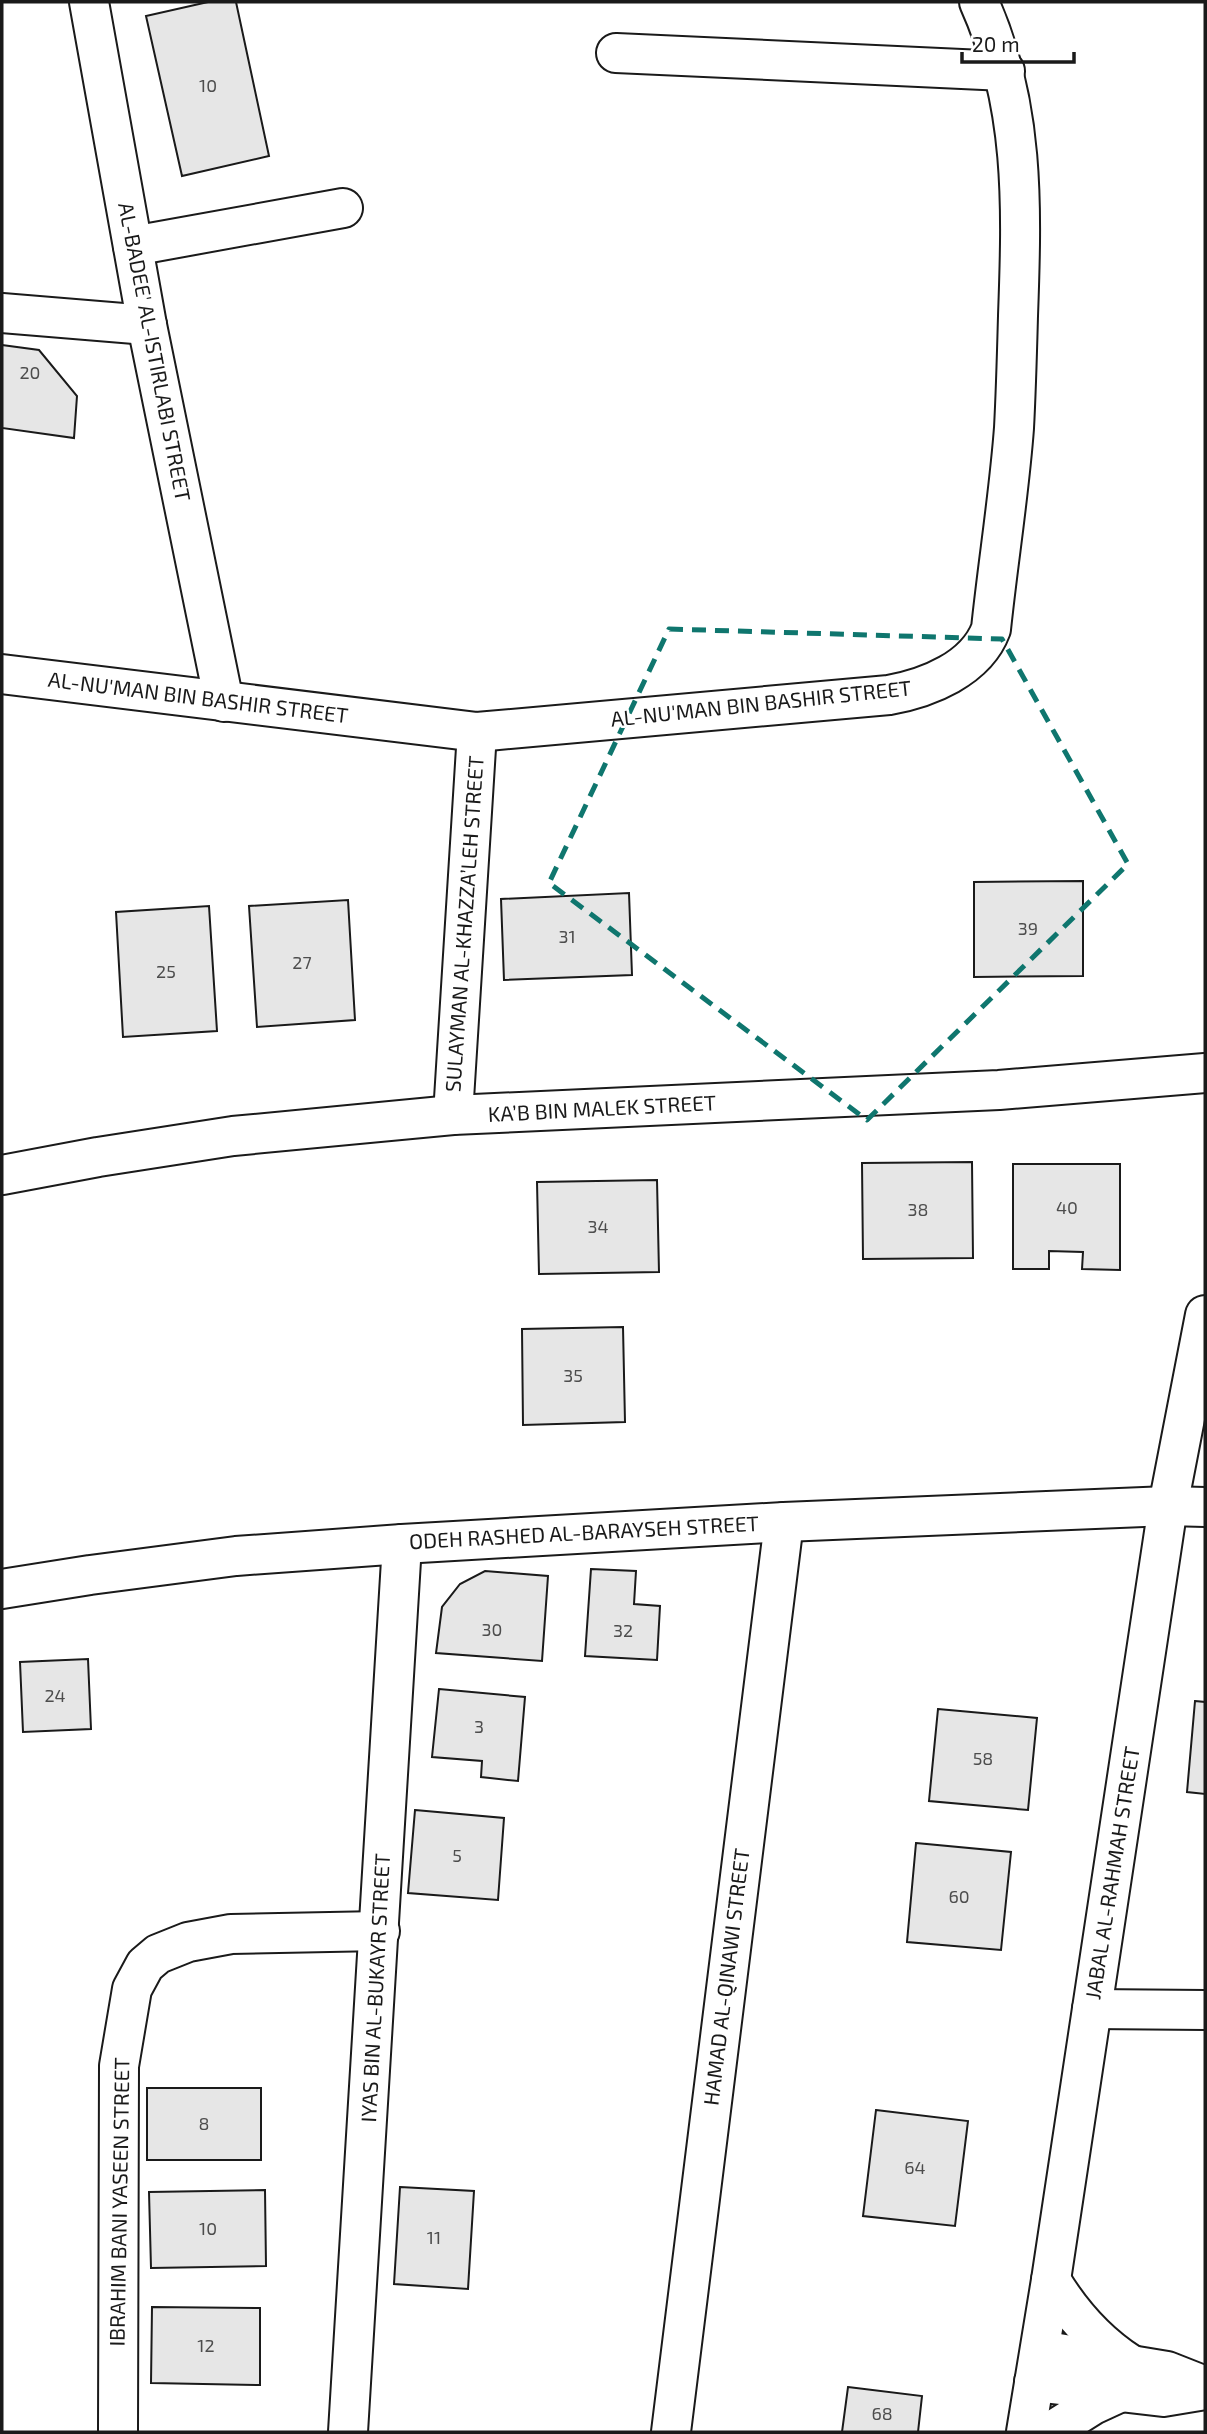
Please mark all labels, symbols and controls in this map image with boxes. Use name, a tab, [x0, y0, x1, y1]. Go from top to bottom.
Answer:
scale bar	[962, 21, 1074, 65]
text: 20 m	[972, 31, 1020, 56]
house number: 10	[199, 74, 217, 96]
street label: AL-BADEE' AL-ISTIRLABI STREET	[114, 200, 197, 503]
house number: 20	[20, 361, 40, 383]
street label: AL-NU'MAN BIN BASHIR STREET	[47, 666, 350, 727]
street label: AL-NU'MAN BIN BASHIR STREET	[609, 674, 912, 731]
street label: SULAYMAN AL-KHAZZA’LEH STREET	[439, 755, 488, 1093]
house number: 39	[1018, 917, 1038, 939]
house number: 31	[558, 925, 576, 947]
house number: 27	[292, 951, 312, 973]
house number: 25	[156, 960, 176, 982]
street label: KA’B BIN MALEK STREET	[487, 1089, 717, 1126]
house number: 40	[1056, 1196, 1078, 1218]
house number: 38	[908, 1198, 928, 1220]
house number: 34	[587, 1215, 609, 1237]
house number: 35	[563, 1364, 583, 1386]
street label: ODEH RASHED AL-BARAYSEH STREET	[408, 1510, 759, 1553]
house number: 30	[482, 1618, 502, 1640]
house number: 32	[613, 1619, 633, 1641]
house number: 24	[44, 1684, 66, 1706]
house number: 3	[474, 1715, 484, 1737]
street label: JABAL AL-RAHMAH STREET	[1079, 1744, 1144, 2001]
house number: 58	[973, 1747, 993, 1769]
house number: 5	[452, 1844, 462, 1866]
street label: HAMAD AL-QINAWI STREET	[697, 1847, 755, 2107]
street label: IYAS BIN AL-BUKAYR STREET	[355, 1853, 394, 2123]
house number: 60	[948, 1885, 970, 1907]
street label: IBRAHIM BANI YASEEN STREET	[103, 2057, 134, 2347]
house number: 8	[199, 2112, 209, 2134]
house number: 64	[904, 2156, 926, 2178]
house number: 10	[199, 2217, 217, 2239]
house number: 11	[427, 2226, 441, 2248]
house number: 12	[197, 2334, 215, 2356]
house number: 68	[871, 2402, 893, 2424]

